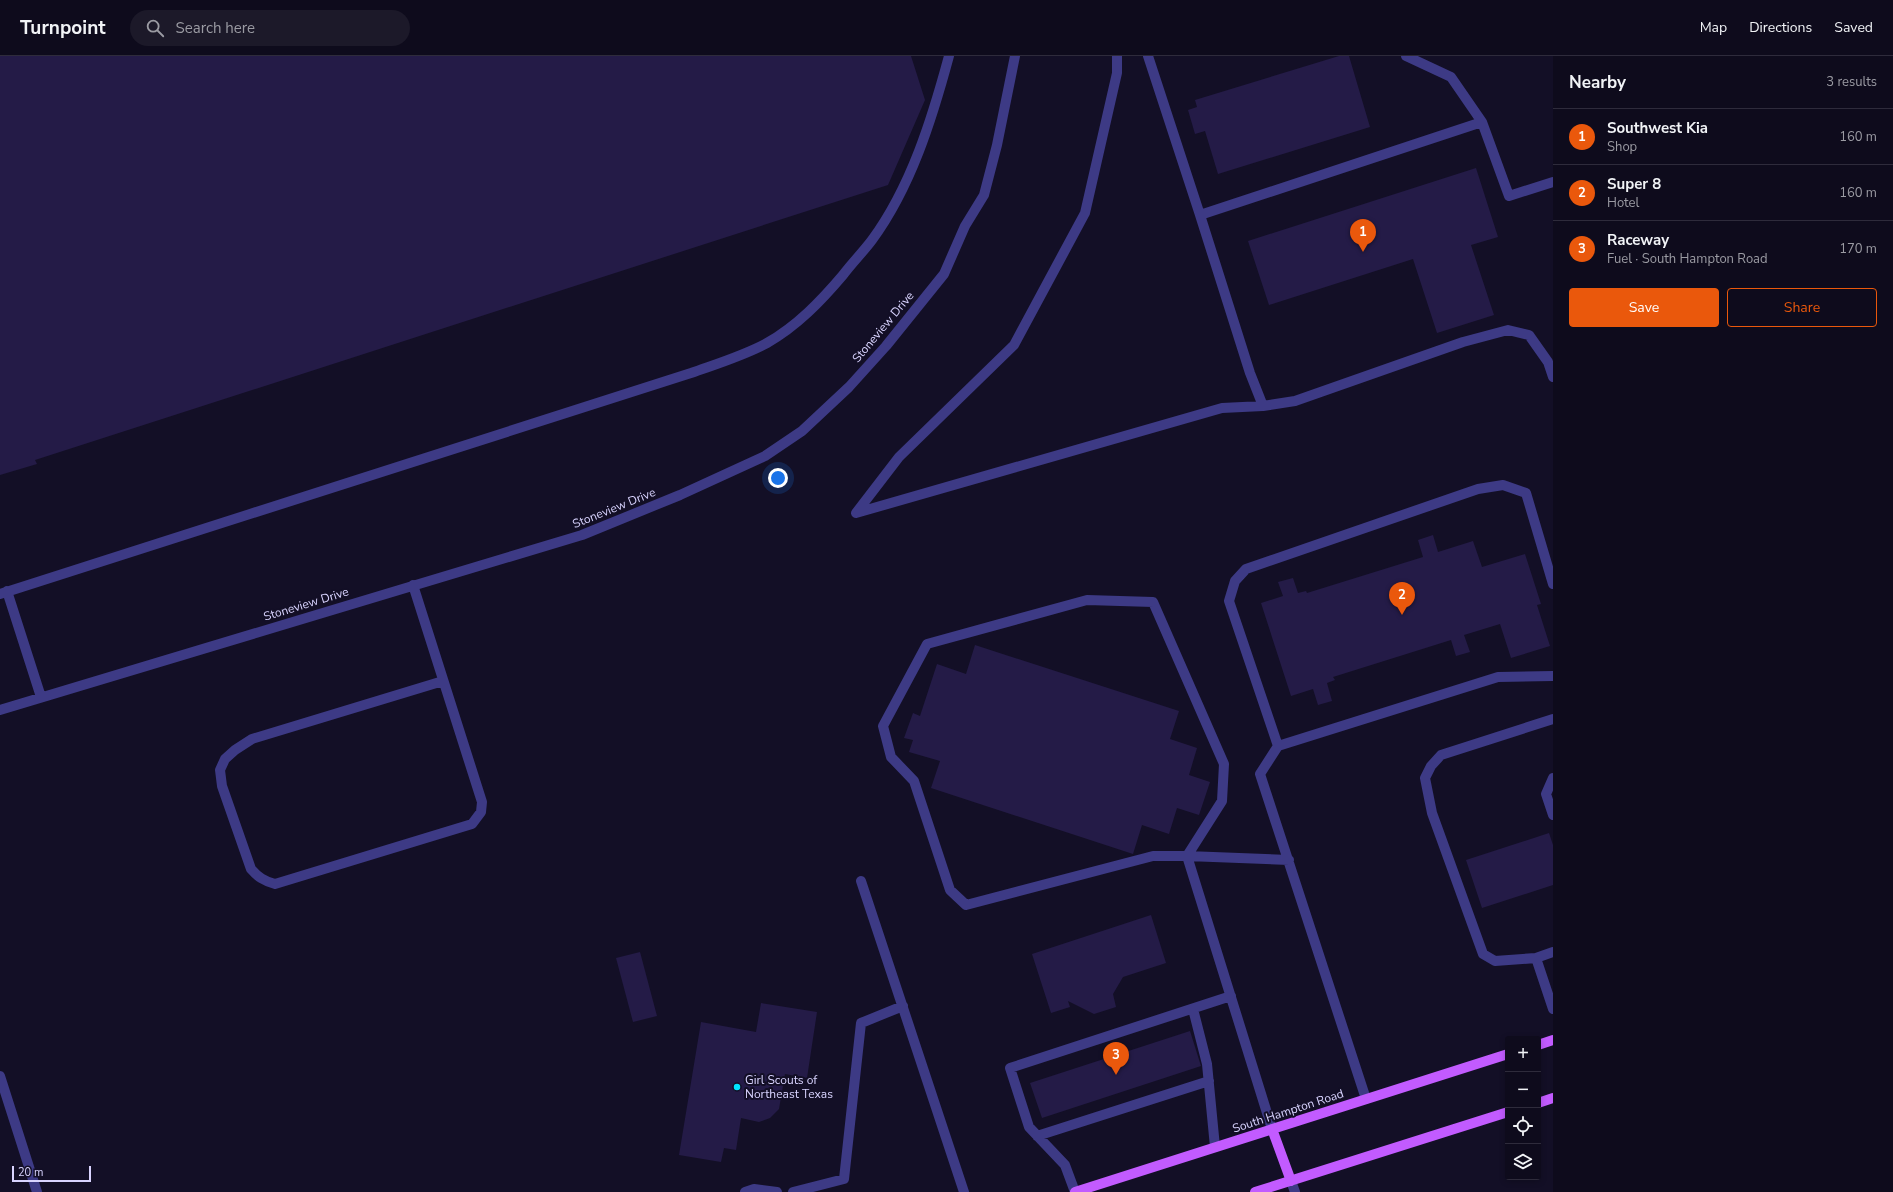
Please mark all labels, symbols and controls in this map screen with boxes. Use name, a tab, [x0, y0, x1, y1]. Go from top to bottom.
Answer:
search box	[130, 10, 410, 46]
text: Turnpoint	[20, 15, 106, 41]
icon: search	[144, 17, 166, 39]
text: Search here	[176, 18, 255, 38]
text: Map	[1700, 18, 1727, 37]
text: Directions	[1749, 18, 1812, 37]
text: Saved	[1834, 18, 1873, 37]
text: Nearby	[1569, 71, 1626, 94]
text: 3 results	[1826, 73, 1877, 91]
text: Southwest Kia	[1607, 118, 1708, 138]
text: 1	[1578, 128, 1586, 146]
text: 160 m	[1839, 128, 1877, 146]
text: Shop	[1607, 138, 1637, 156]
text: Super 8	[1607, 174, 1661, 194]
text: 2	[1578, 184, 1586, 202]
text: 160 m	[1839, 184, 1877, 202]
text: Hotel	[1607, 194, 1639, 212]
pin: 1	[1350, 219, 1376, 252]
text: Raceway	[1607, 230, 1669, 250]
text: 3	[1578, 240, 1586, 258]
text: 170 m	[1839, 240, 1877, 258]
text: Fuel · South Hampton Road	[1607, 250, 1768, 268]
street label: Stoneview Drive	[849, 288, 917, 366]
button: Save	[1569, 288, 1719, 327]
button: Share	[1727, 288, 1877, 327]
your location	[768, 468, 788, 488]
street label: Stoneview Drive	[570, 484, 658, 532]
pin: 2	[1389, 582, 1415, 615]
street label: Stoneview Drive	[261, 583, 351, 625]
map controls	[1505, 1036, 1541, 1180]
button: +	[1505, 1036, 1541, 1072]
pin: 3	[1103, 1042, 1129, 1075]
place label: Girl Scouts of Northeast Texas	[745, 1072, 833, 1102]
button: −	[1505, 1072, 1541, 1108]
marker: Girl Scouts of Northeast Texas	[732, 1082, 742, 1092]
street label: South Hampton Road	[1230, 1085, 1346, 1137]
button: locate	[1505, 1108, 1541, 1144]
button: layers	[1505, 1144, 1541, 1180]
scale bar	[12, 1164, 91, 1183]
text: 20 m	[18, 1165, 43, 1180]

